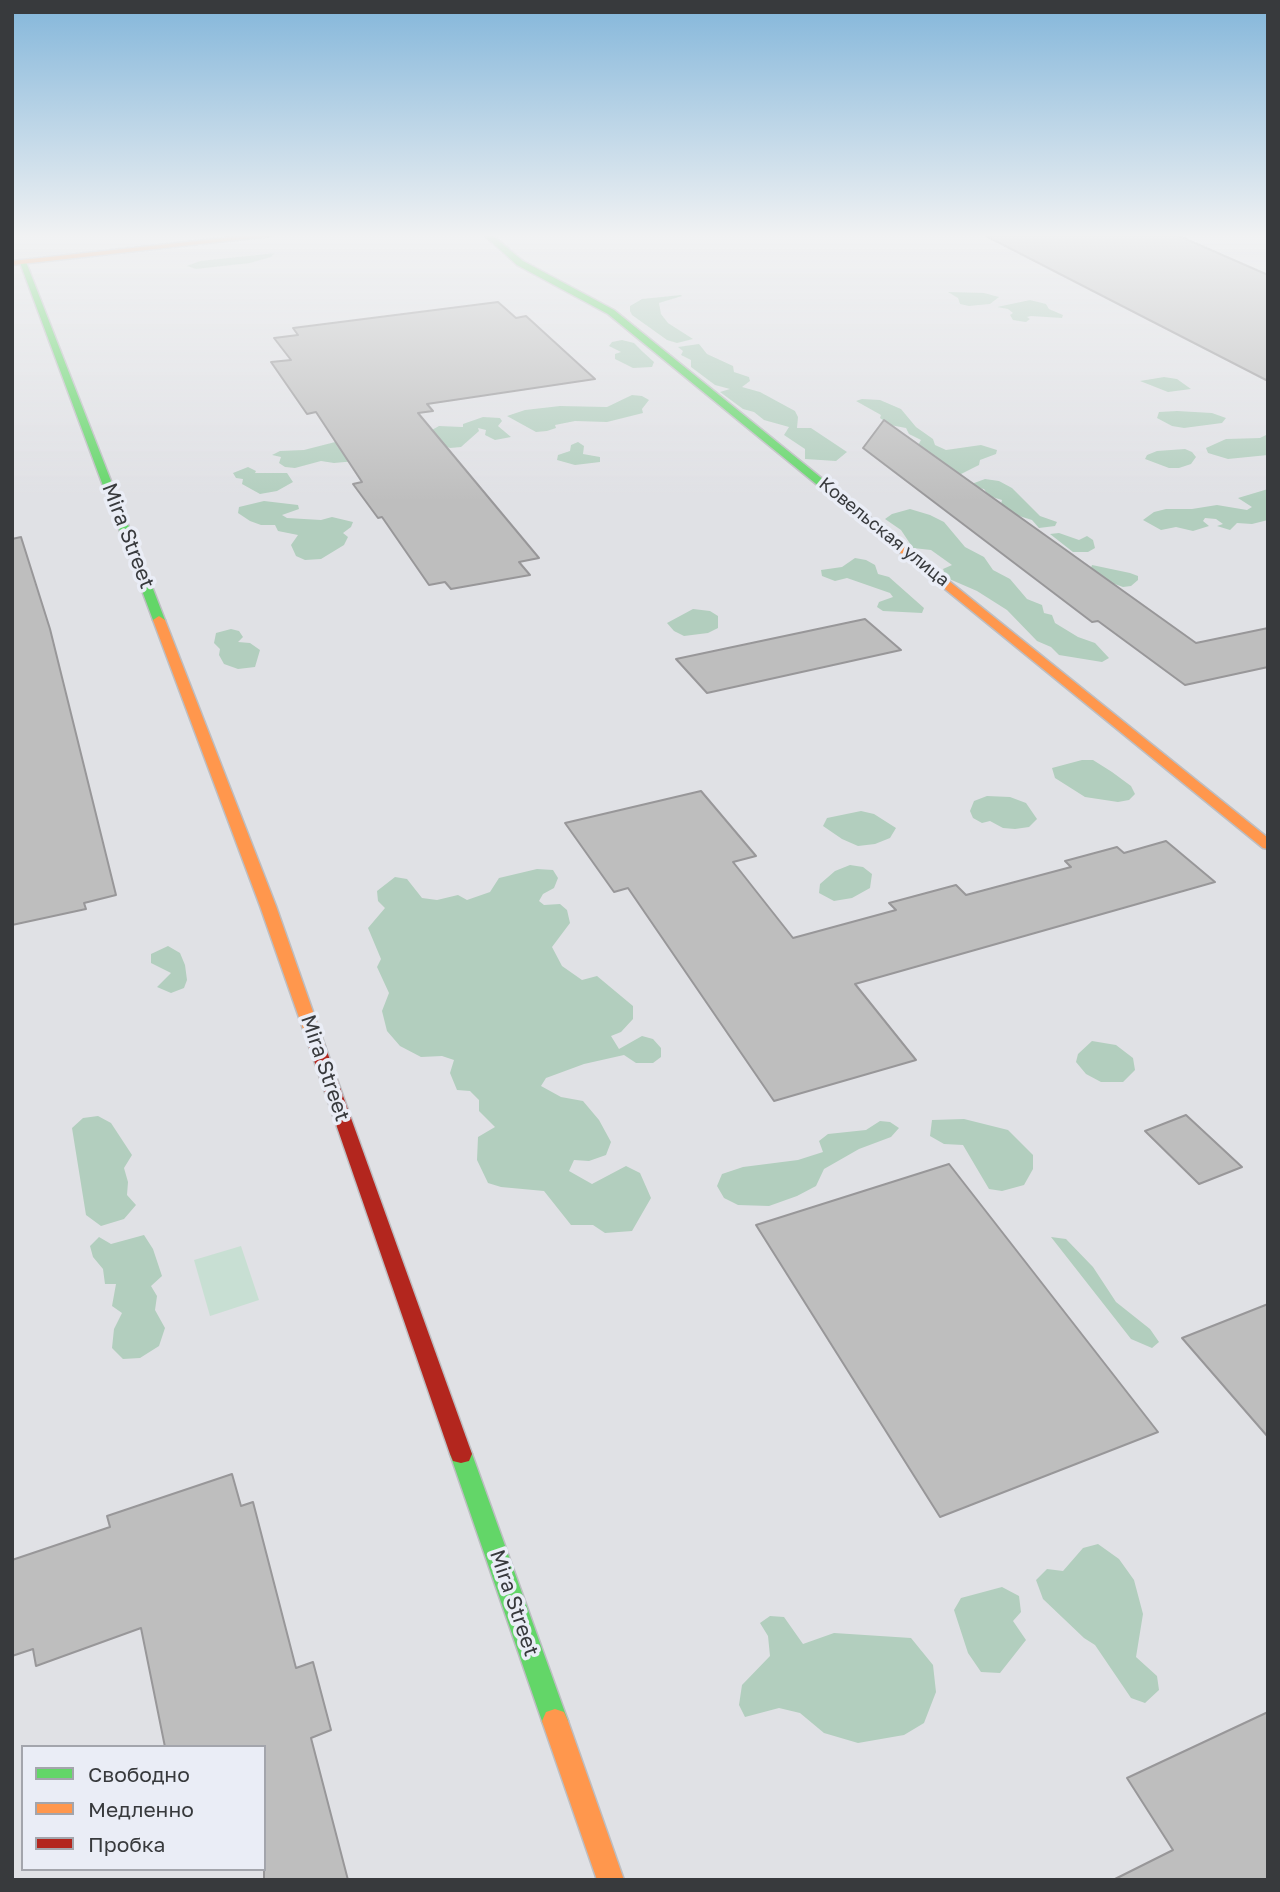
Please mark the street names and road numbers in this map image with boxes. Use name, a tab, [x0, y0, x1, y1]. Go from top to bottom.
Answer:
street label: Ковельская улица	[815, 473, 953, 591]
street label: Mira Street	[96, 480, 160, 592]
street label: Mira Street	[295, 1011, 355, 1125]
street label: Mira Street	[484, 1546, 544, 1660]

